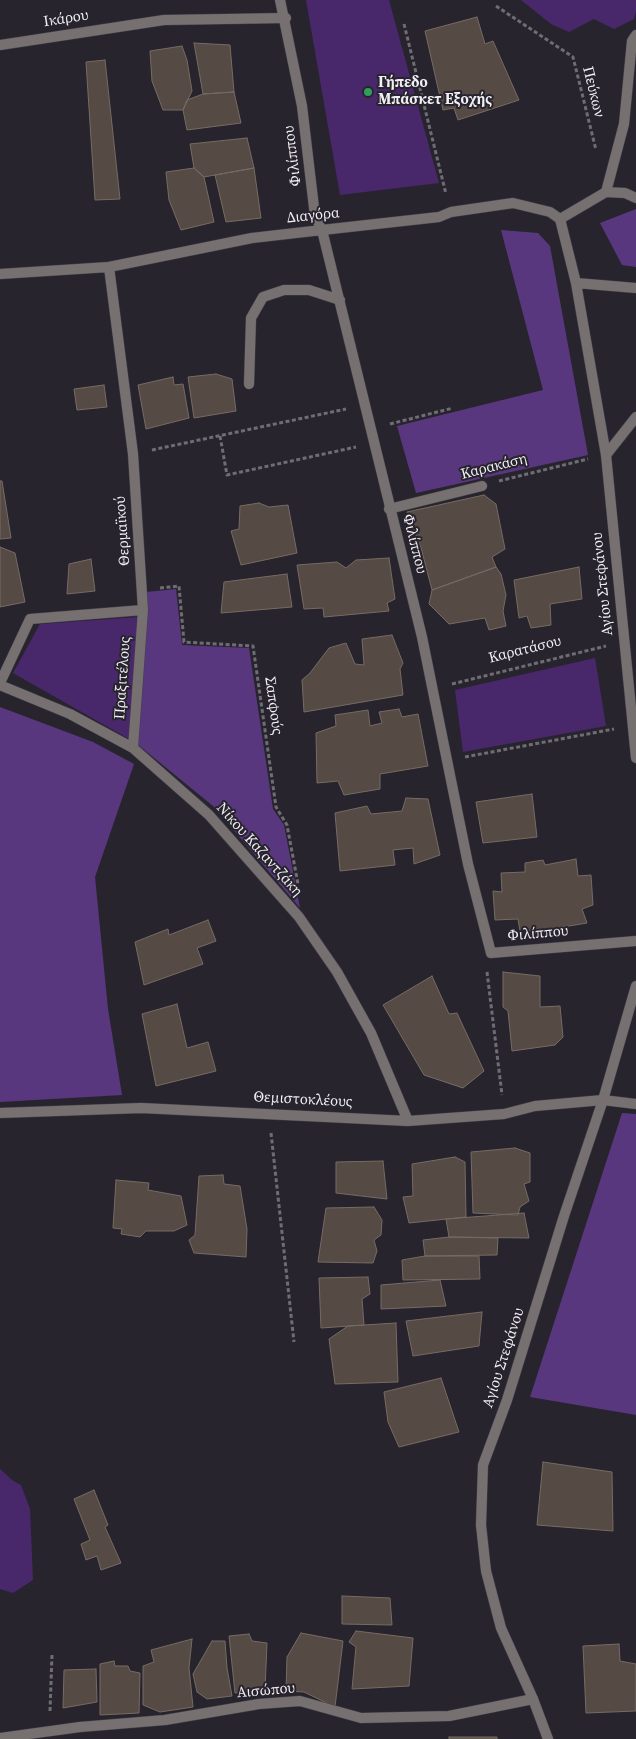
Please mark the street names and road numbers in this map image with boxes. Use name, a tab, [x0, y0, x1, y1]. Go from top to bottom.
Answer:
street label: Ικάρου	[42, 7, 90, 31]
street label: Πεύκων	[578, 65, 608, 119]
street label: Φιλίππου	[280, 125, 306, 187]
street label: Διαγόρα	[286, 204, 340, 228]
street label: Καρακάση	[459, 450, 529, 484]
street label: Θερμαϊκού	[112, 496, 134, 566]
street label: Φιλίππου	[398, 512, 430, 576]
street label: Αγίου Στεφάνου	[589, 531, 617, 637]
street label: Καρατάσου	[487, 632, 563, 668]
street label: Πραξιτέλους	[111, 636, 135, 720]
street label: Σαπφούς	[260, 676, 286, 736]
street label: Νίκου Καζαντζάκη	[212, 799, 306, 901]
street label: Φιλίππου	[507, 922, 569, 946]
street label: Θεμιστοκλέους	[253, 1088, 353, 1112]
street label: Αγίου Στεφάνου	[479, 1306, 529, 1410]
street label: Αισώπου	[236, 1679, 296, 1703]

